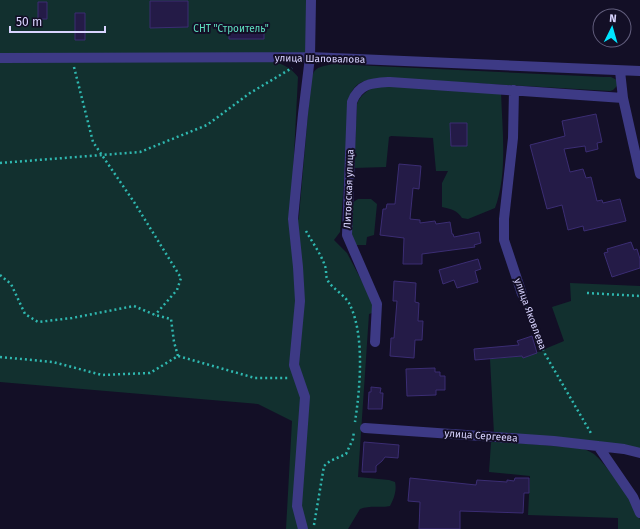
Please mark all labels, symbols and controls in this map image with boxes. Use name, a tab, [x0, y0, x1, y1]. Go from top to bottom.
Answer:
scale bar	[10, 8, 105, 34]
north arrow	[592, 8, 632, 48]
text: N	[609, 12, 617, 25]
text: 50 m	[16, 15, 42, 29]
park label: СНТ "Строитель"	[193, 23, 269, 35]
street label: улица Шаповалова	[275, 52, 365, 66]
street label: Литовская улица	[342, 149, 356, 229]
street label: улица Яковлева	[511, 277, 549, 351]
street label: улица Сергеева	[444, 427, 518, 445]

